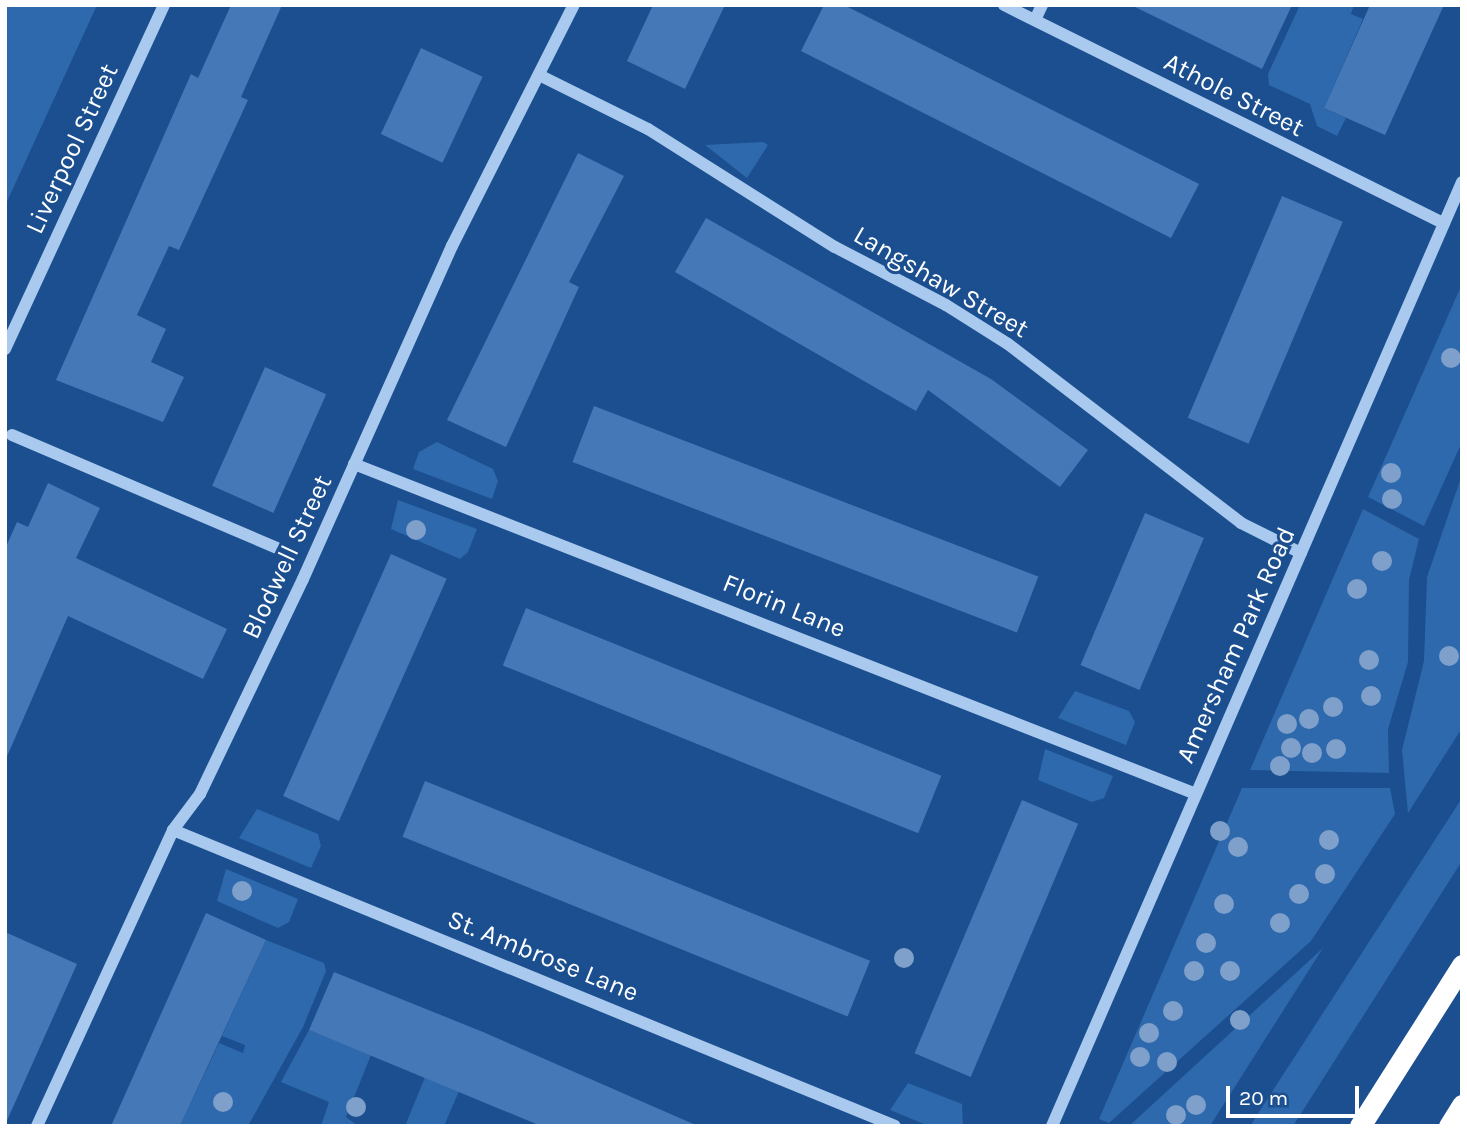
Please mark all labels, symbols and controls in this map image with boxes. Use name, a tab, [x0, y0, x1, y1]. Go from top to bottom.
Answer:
street label: Athole Street	[1159, 46, 1309, 144]
street label: Liverpool Street	[19, 59, 125, 239]
street label: Langshaw Street	[848, 219, 1034, 345]
street label: Blodwell Street	[235, 470, 339, 644]
street label: Amersham Park Road	[1170, 522, 1302, 768]
street label: Florin Lane	[718, 567, 850, 645]
street label: St. Ambrose Lane	[443, 903, 643, 1009]
scale bar	[1229, 1072, 1362, 1116]
text: 20 m	[1239, 1086, 1288, 1110]

